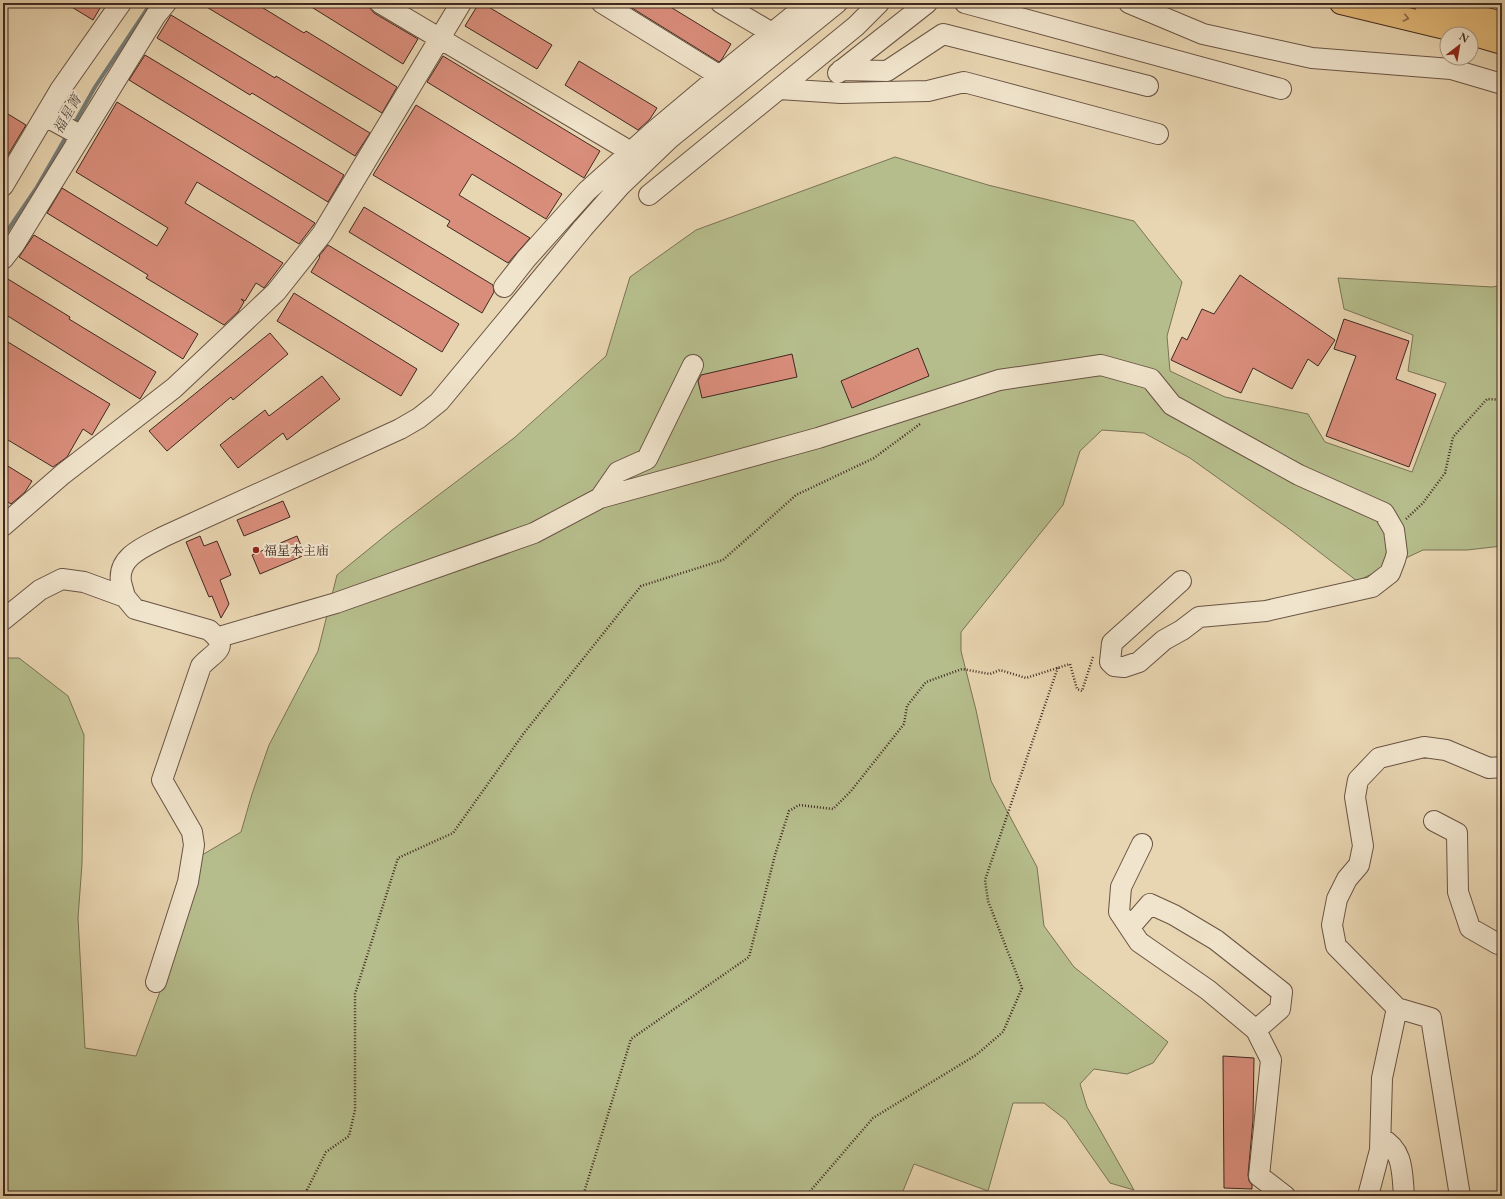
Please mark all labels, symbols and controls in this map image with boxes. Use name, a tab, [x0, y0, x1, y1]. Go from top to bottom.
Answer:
one-way arrow	[1403, 14, 1409, 22]
north arrow	[1439, 26, 1479, 66]
text: N	[1457, 29, 1472, 46]
water label: 福星箐	[49, 90, 86, 137]
place label: 福星本主庙	[264, 542, 329, 559]
marker: 福星本主庙	[251, 545, 261, 555]

